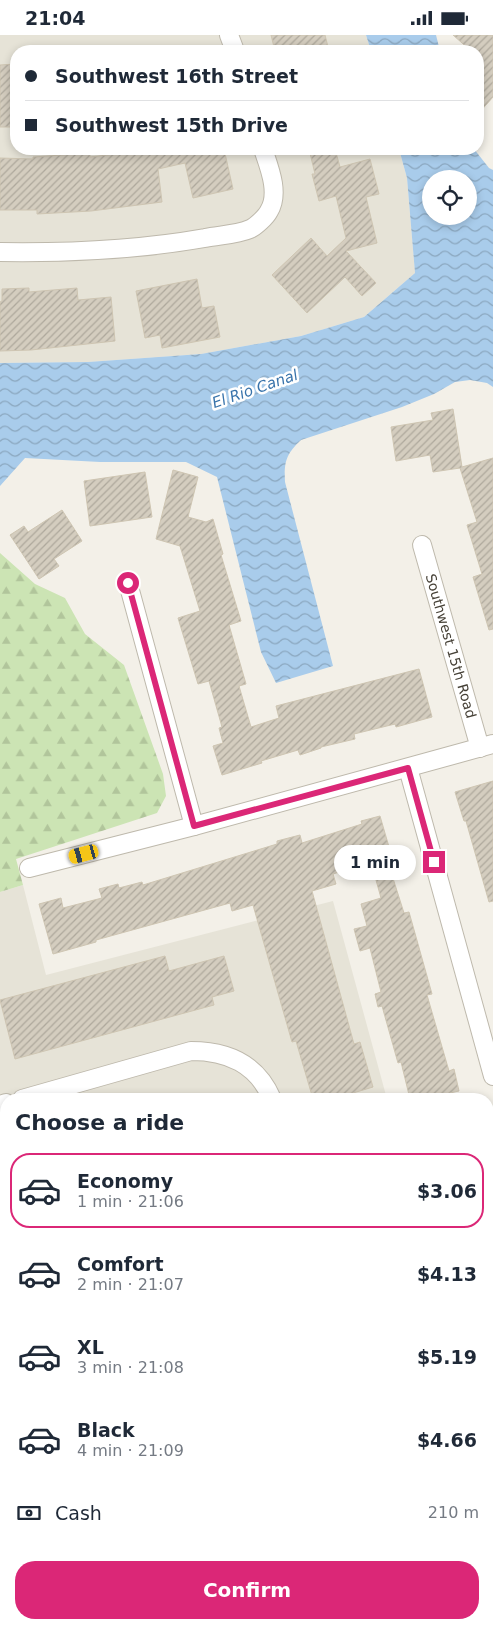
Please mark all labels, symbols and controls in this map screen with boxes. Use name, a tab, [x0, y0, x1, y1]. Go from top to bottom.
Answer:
text: 21:04	[25, 7, 85, 29]
text: Southwest 16th Street	[55, 65, 298, 87]
text: Southwest 15th Drive	[55, 114, 288, 136]
map controls	[422, 170, 477, 225]
button: locate	[422, 170, 477, 225]
water label: El Rio Canal	[210, 366, 301, 412]
route start	[117, 572, 139, 594]
street label: Southwest 15th Road	[423, 572, 479, 720]
car	[67, 843, 100, 865]
callout: 1 min	[334, 845, 416, 879]
route end	[423, 851, 445, 873]
text: 1 min	[350, 853, 400, 872]
text: Choose a ride	[15, 1110, 184, 1135]
icon: car	[17, 1168, 62, 1213]
text: Economy	[77, 1170, 173, 1192]
text: $3.06	[417, 1180, 477, 1202]
text: 1 min · 21:06	[77, 1192, 184, 1211]
icon: car	[17, 1251, 62, 1296]
text: Comfort	[77, 1253, 164, 1275]
text: $4.13	[417, 1263, 477, 1285]
text: 2 min · 21:07	[77, 1275, 184, 1294]
icon: car	[17, 1334, 62, 1379]
text: XL	[77, 1336, 104, 1358]
text: $5.19	[417, 1346, 477, 1368]
text: 3 min · 21:08	[77, 1358, 184, 1377]
icon: car	[17, 1417, 62, 1462]
text: Black	[77, 1419, 135, 1441]
text: $4.66	[417, 1429, 477, 1451]
text: 4 min · 21:09	[77, 1441, 184, 1460]
icon: cash	[15, 1499, 43, 1527]
text: Cash	[55, 1502, 102, 1524]
text: 210 m	[428, 1503, 479, 1522]
button: Confirm	[15, 1561, 479, 1619]

